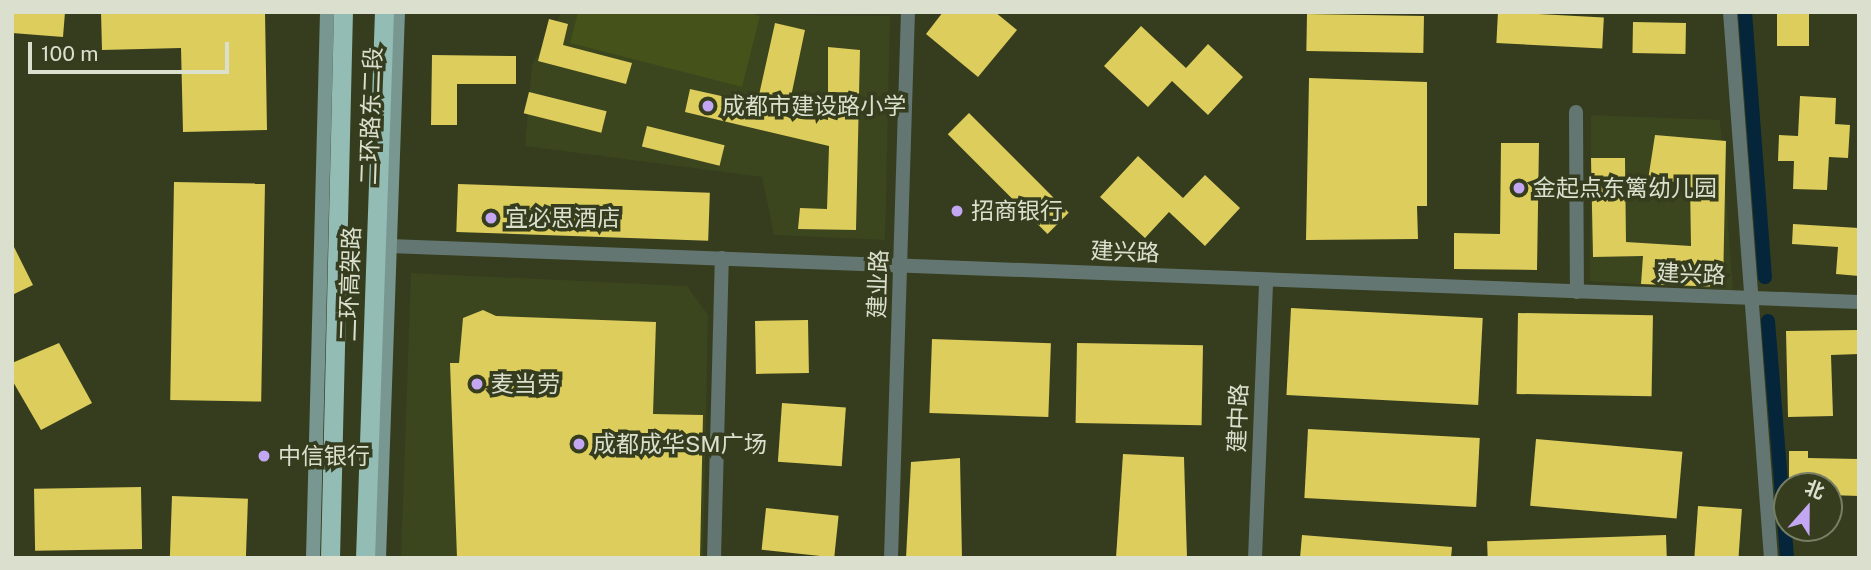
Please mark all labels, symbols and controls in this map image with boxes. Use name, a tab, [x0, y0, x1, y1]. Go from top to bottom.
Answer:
scale bar	[32, 28, 233, 72]
text: 100 m	[41, 41, 98, 66]
street label: 二环路东二段	[355, 47, 387, 185]
place label: 成都市建设路小学	[722, 92, 906, 120]
marker: 成都市建设路小学	[700, 98, 716, 114]
place label: 金起点东篱幼儿园	[1533, 174, 1717, 202]
marker: 金起点东篱幼儿园	[1511, 180, 1527, 196]
place label: 招商银行	[971, 197, 1063, 225]
marker: 招商银行	[949, 203, 965, 219]
place label: 宜必思酒店	[505, 204, 620, 232]
marker: 宜必思酒店	[483, 210, 499, 226]
street label: 二环高架路	[334, 226, 366, 342]
street label: 建兴路	[1090, 237, 1160, 267]
street label: 建业路	[863, 249, 893, 319]
street label: 建兴路	[1656, 259, 1726, 289]
place label: 麦当劳	[491, 370, 560, 398]
marker: 麦当劳	[469, 376, 485, 392]
street label: 建中路	[1223, 383, 1253, 453]
place label: 成都成华SM广场	[593, 430, 767, 458]
marker: 成都成华SM广场	[571, 436, 587, 452]
place label: 中信银行	[278, 442, 370, 470]
marker: 中信银行	[256, 448, 272, 464]
north arrow	[1773, 472, 1843, 542]
text: 北	[1802, 476, 1828, 503]

